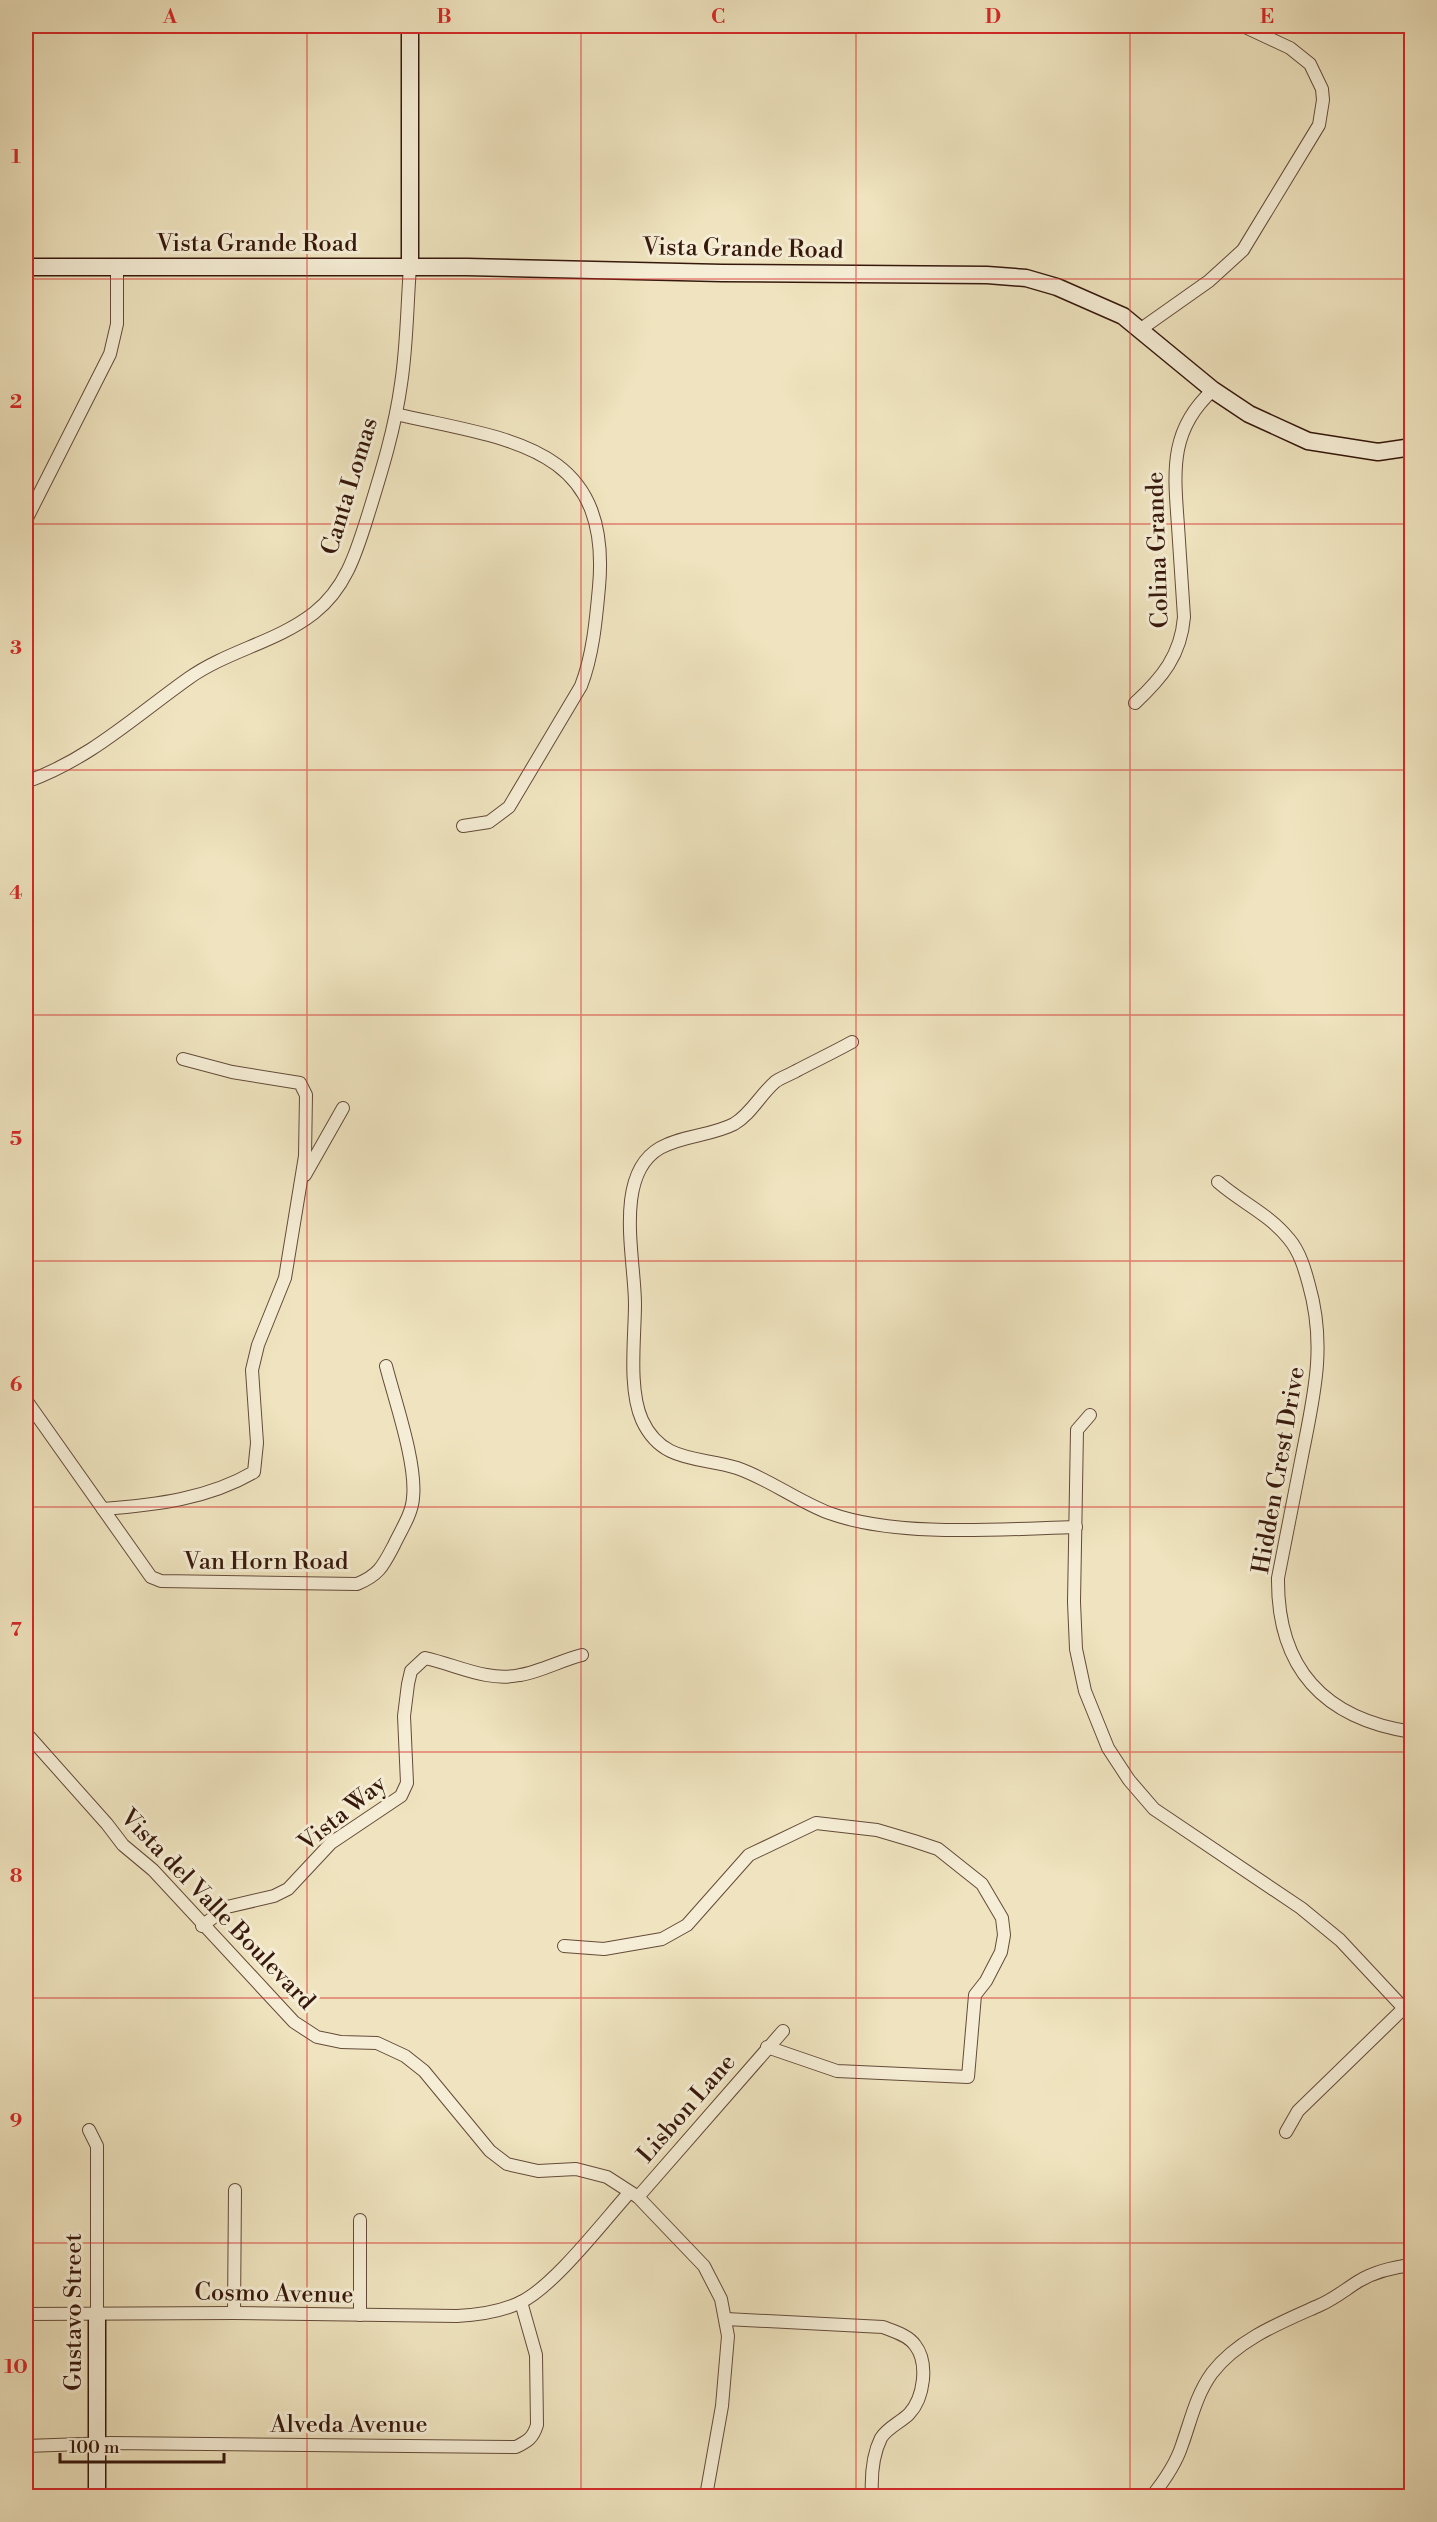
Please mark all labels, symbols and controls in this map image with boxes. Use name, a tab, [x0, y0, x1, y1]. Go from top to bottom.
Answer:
text: A	[162, 5, 178, 30]
text: B	[436, 5, 452, 30]
text: C	[711, 5, 725, 30]
text: D	[985, 5, 1001, 30]
text: E	[1260, 5, 1274, 30]
text: 1	[11, 145, 21, 170]
street label: Vista Grande Road	[155, 229, 358, 259]
street label: Vista Grande Road	[641, 232, 844, 266]
text: 2	[10, 390, 22, 415]
street label: Canta Lomas	[315, 414, 385, 559]
street label: Colina Grande	[1140, 471, 1176, 629]
text: 3	[10, 636, 22, 661]
text: 4	[9, 881, 23, 906]
text: 5	[10, 1127, 22, 1152]
street label: Hidden Crest Drive	[1246, 1364, 1312, 1576]
text: 6	[10, 1373, 23, 1398]
street label: Van Horn Road	[183, 1547, 349, 1577]
text: 7	[10, 1618, 22, 1643]
street label: Vista Way	[292, 1769, 393, 1859]
street label: Vista del Valle Boulevard	[113, 1802, 321, 2017]
text: 8	[10, 1864, 23, 1889]
street label: Lisbon Lane	[631, 2048, 742, 2170]
text: 9	[10, 2109, 22, 2134]
street label: Gustavo Street	[59, 2233, 89, 2391]
street label: Cosmo Avenue	[194, 2278, 354, 2310]
text: 10	[4, 2355, 28, 2380]
street label: Alveda Avenue	[269, 2410, 428, 2440]
scale bar	[60, 2426, 224, 2464]
text: 100 m	[69, 2436, 120, 2459]

